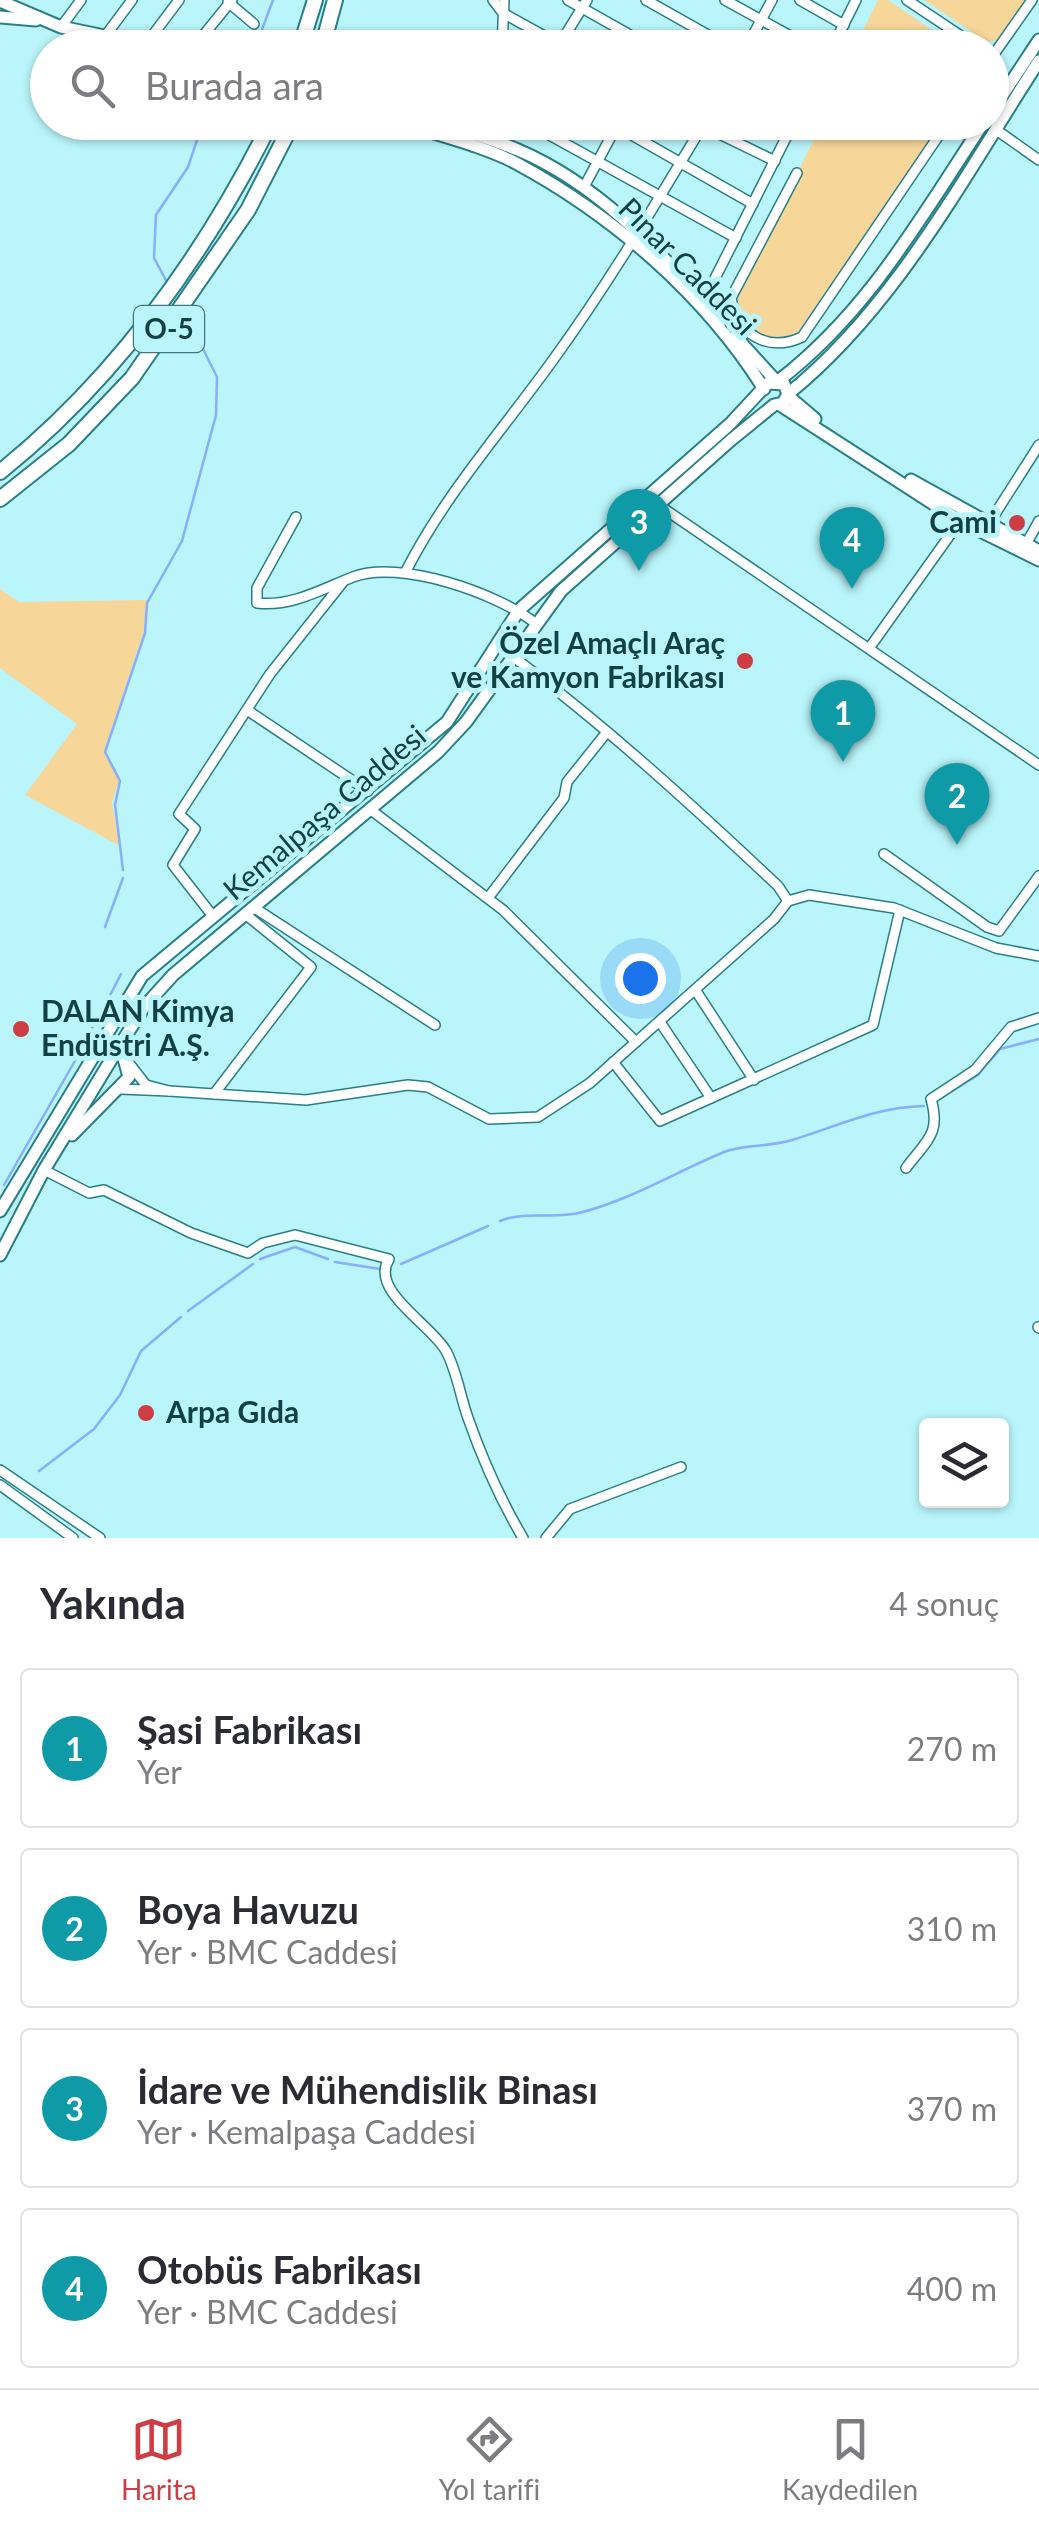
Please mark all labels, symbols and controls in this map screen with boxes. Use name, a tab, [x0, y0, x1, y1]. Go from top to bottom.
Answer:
search box	[30, 30, 1009, 140]
icon: search	[65, 58, 120, 113]
text: Burada ara	[145, 62, 324, 108]
street label: Pınar Caddesi	[612, 189, 765, 342]
road number: O-5	[134, 306, 204, 352]
pin: 3	[606, 488, 672, 571]
place label: Cami	[929, 503, 997, 539]
pin: 4	[820, 506, 884, 589]
marker: Cami	[1006, 512, 1028, 534]
place label: Özel Amaçlı Araç ve Kamyon Fabrikası	[451, 624, 725, 694]
marker: Özel Amaçlı Araç ve Kamyon Fabrikası	[734, 650, 756, 672]
pin: 1	[810, 680, 876, 762]
street label: Kemalpaşa Caddesi	[215, 716, 432, 907]
pin: 2	[924, 762, 990, 845]
your location	[615, 953, 666, 1004]
place label: DALAN Kimya Endüstri A.Ş.	[41, 992, 234, 1062]
marker: DALAN Kimya Endüstri A.Ş.	[10, 1018, 32, 1040]
place label: Arpa Gıda	[165, 1393, 299, 1429]
marker: Arpa Gıda	[135, 1402, 157, 1424]
map controls	[919, 1418, 1009, 1508]
button: layers	[919, 1418, 1009, 1508]
text: Yakında	[40, 1578, 186, 1628]
text: 4 sonuç	[889, 1584, 999, 1623]
text: Şasi Fabrikası	[137, 1706, 362, 1752]
text: 1	[65, 1729, 84, 1768]
text: 270 m	[907, 1729, 997, 1768]
text: Yer	[137, 1752, 182, 1791]
text: Boya Havuzu	[137, 1886, 359, 1932]
text: 2	[65, 1909, 84, 1948]
text: 310 m	[907, 1909, 997, 1948]
text: Yer · BMC Caddesi	[137, 1932, 398, 1971]
text: İdare ve Mühendislik Binası	[137, 2066, 598, 2112]
text: 3	[65, 2089, 84, 2128]
text: 370 m	[907, 2089, 997, 2128]
text: Yer · Kemalpaşa Caddesi	[137, 2112, 476, 2151]
text: Otobüs Fabrikası	[137, 2246, 422, 2292]
text: 4	[65, 2269, 84, 2308]
text: 400 m	[907, 2269, 997, 2308]
text: Yer · BMC Caddesi	[137, 2292, 398, 2331]
tab: Harita	[121, 2412, 197, 2506]
tab: Yol tarifi	[439, 2412, 540, 2506]
tab: Kaydedilen	[782, 2412, 918, 2506]

